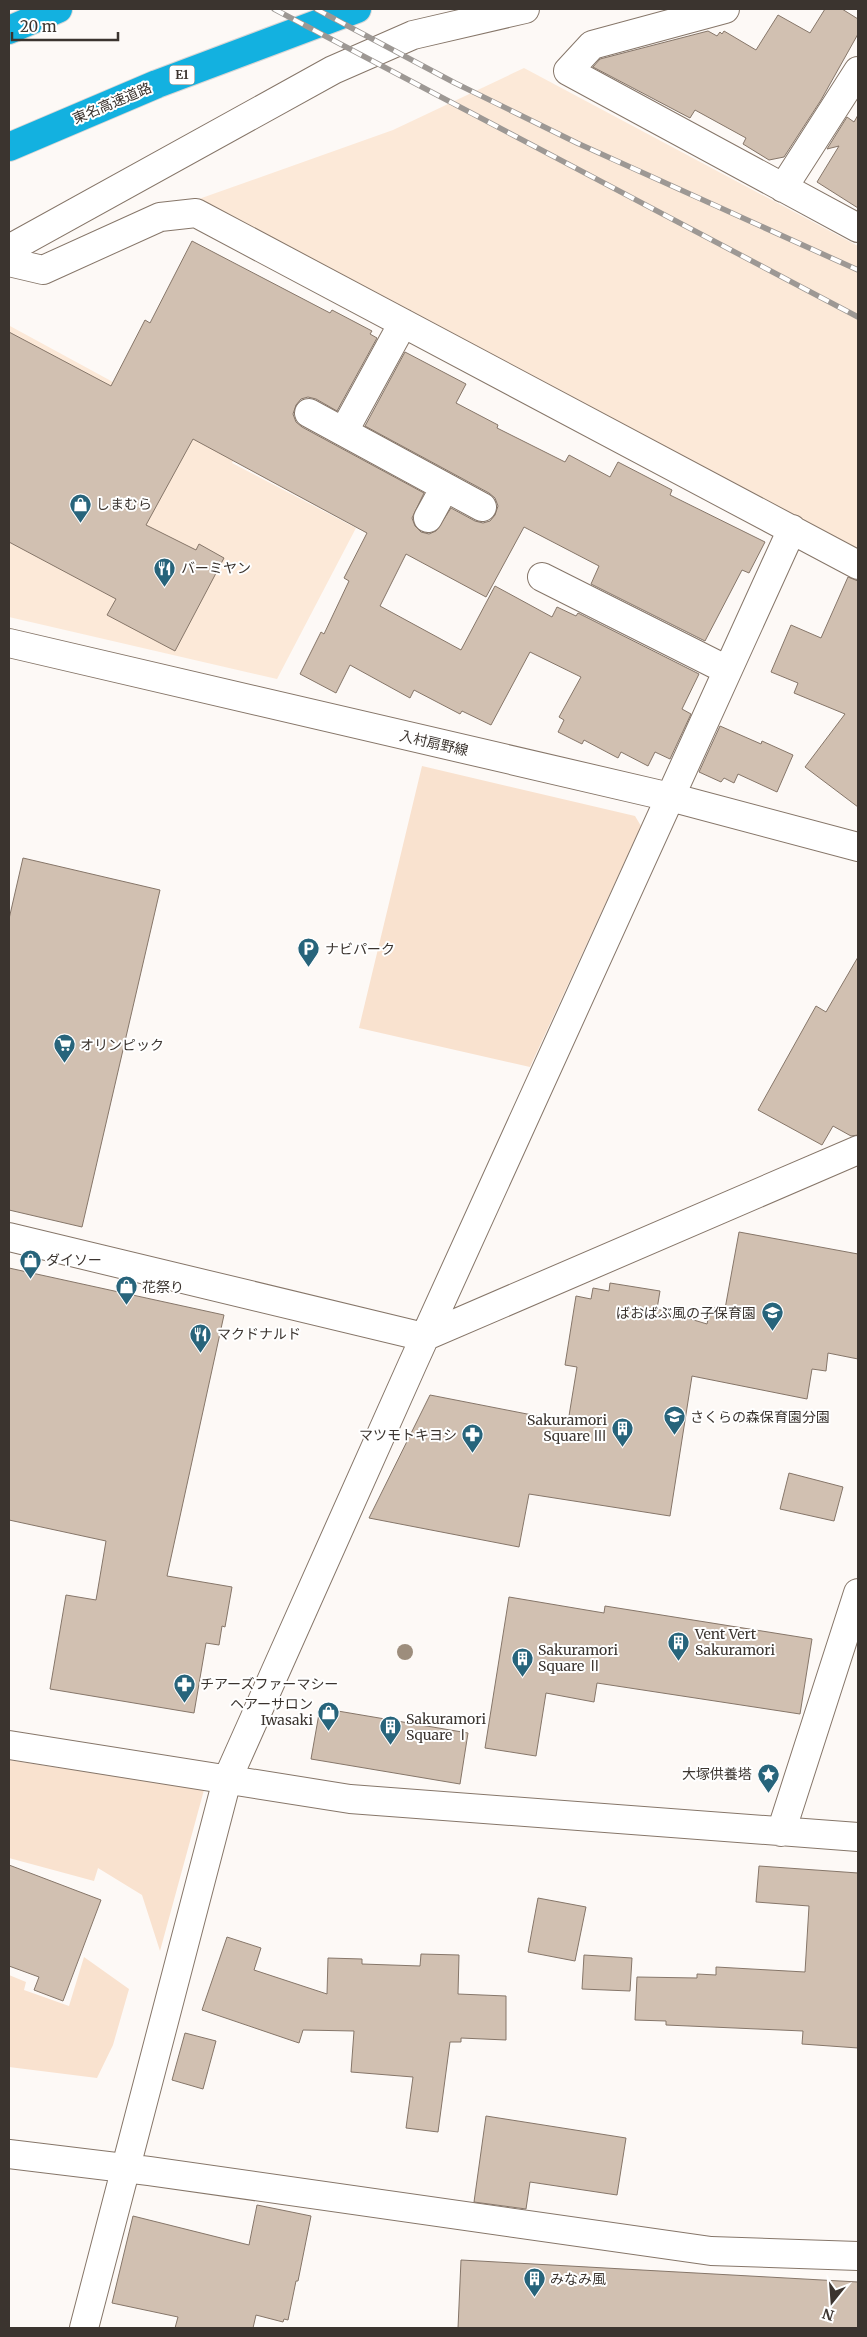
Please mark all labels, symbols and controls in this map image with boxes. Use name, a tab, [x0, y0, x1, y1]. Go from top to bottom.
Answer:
scale bar	[12, 10, 119, 42]
text: 20 m	[20, 17, 57, 36]
road number: E1	[170, 66, 194, 84]
street label: 東名高速道路	[70, 78, 154, 128]
shop icon: しまむら	[68, 492, 92, 523]
place label: しまむら	[96, 495, 152, 513]
restaurant icon: バーミヤン	[153, 556, 177, 587]
place label: バーミヤン	[181, 559, 251, 577]
street label: 入村扇野線	[398, 726, 470, 760]
parking icon: ナビパーク	[297, 937, 321, 968]
place label: ナビパーク	[325, 940, 395, 958]
supermarket icon: オリンピック	[52, 1033, 76, 1064]
place label: オリンピック	[80, 1036, 164, 1054]
shop icon: ダイソー	[18, 1248, 42, 1279]
place label: ダイソー	[46, 1251, 102, 1269]
shop icon: 花祭り	[114, 1275, 138, 1306]
place label: 花祭り	[142, 1278, 184, 1296]
school or university icon: ばおばぶ風の子保育園	[760, 1301, 784, 1332]
place label: ばおばぶ風の子保育園	[616, 1304, 756, 1322]
restaurant icon: マクドナルド	[189, 1322, 213, 1353]
place label: マクドナルド	[217, 1325, 301, 1343]
school or university icon: さくらの森保育園分園	[662, 1405, 686, 1436]
place label: さくらの森保育園分園	[690, 1408, 830, 1426]
place label: Sakuramori Square Ⅲ	[527, 1411, 607, 1445]
building icon: Sakuramori Square Ⅲ	[611, 1416, 635, 1447]
pharmacy icon: マツモトキヨシ	[461, 1423, 485, 1454]
place label: マツモトキヨシ	[359, 1426, 457, 1444]
place label: Vent Vert Sakuramori	[694, 1625, 776, 1659]
building icon: Vent Vert Sakuramori	[667, 1630, 691, 1661]
place label: Sakuramori Square Ⅱ	[538, 1641, 619, 1675]
building icon: Sakuramori Square Ⅱ	[510, 1646, 534, 1677]
pharmacy icon: チアーズファーマシー	[172, 1672, 196, 1703]
place label: チアーズファーマシー	[200, 1675, 338, 1693]
place label: ヘアーサロン Iwasaki	[230, 1695, 313, 1729]
shop icon: ヘアーサロン Iwasaki	[317, 1700, 341, 1731]
place label: Sakuramori Square Ⅰ	[406, 1710, 487, 1744]
building icon: Sakuramori Square Ⅰ	[378, 1715, 402, 1746]
place icon: 大塚供養塔	[756, 1762, 780, 1793]
place label: 大塚供養塔	[682, 1765, 752, 1783]
building icon: みなみ風	[522, 2267, 546, 2298]
place label: みなみ風	[550, 2270, 606, 2288]
north arrow	[807, 2277, 857, 2327]
text: N	[820, 2304, 836, 2325]

